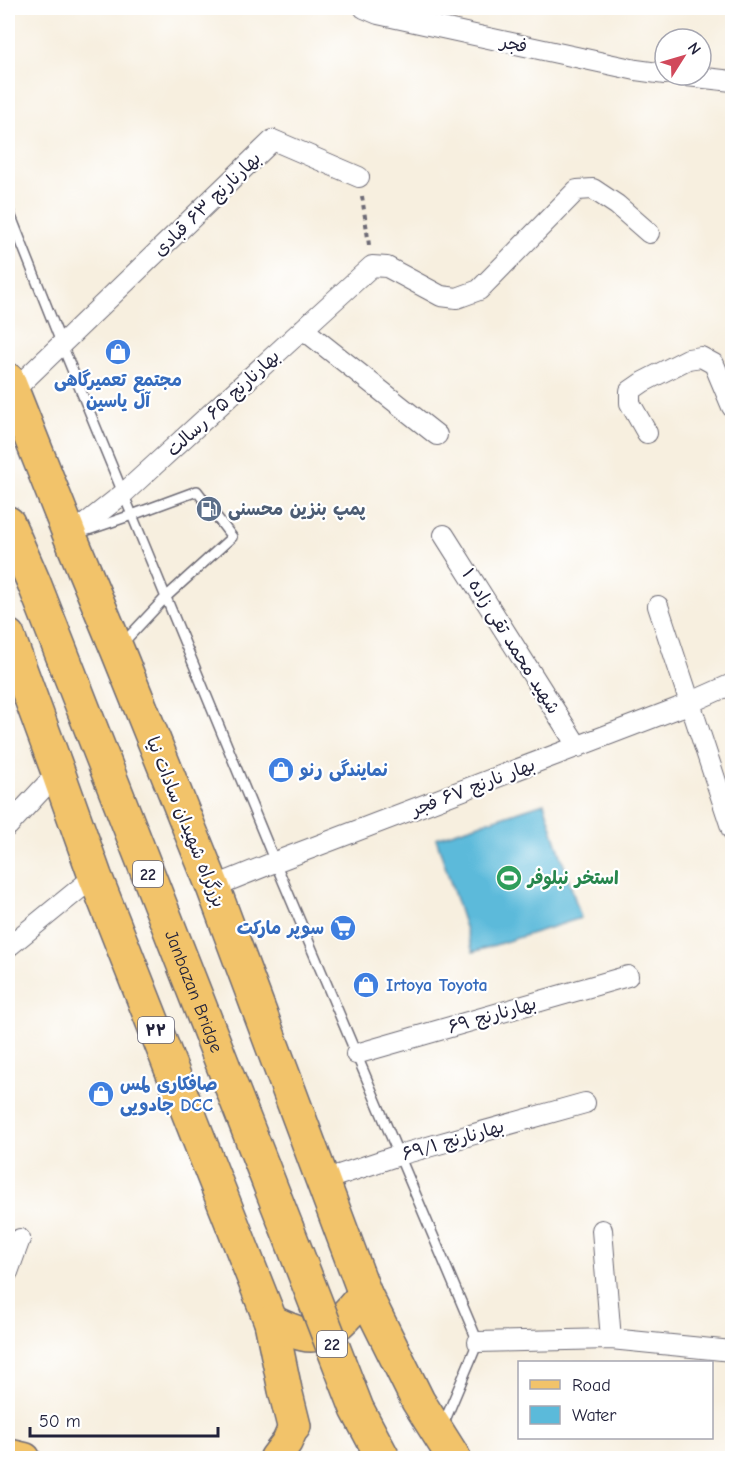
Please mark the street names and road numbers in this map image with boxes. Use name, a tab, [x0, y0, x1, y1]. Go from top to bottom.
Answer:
street label: فجر	[497, 31, 529, 58]
street label: بهارنارنج ۶۳ قبادی	[149, 148, 266, 261]
street label: بهارنارنج ۶۵ رسالت	[163, 346, 285, 462]
street label: شهید محمد تقی زاده ۱	[457, 565, 564, 718]
street label: بزرگراه شهیدان سادات نیا	[142, 734, 229, 911]
street label: بهار نارنج ۶۷ فجر	[406, 754, 538, 822]
road number: 22	[133, 861, 163, 887]
street label: Janbazan Bridge	[160, 927, 227, 1056]
street label: بهارنارنج ۶۹	[445, 993, 539, 1039]
road number: ۲۲	[138, 1017, 174, 1043]
street label: بهارنارنج ۶۹/۱	[400, 1116, 507, 1166]
road number: 22	[317, 1331, 347, 1357]

